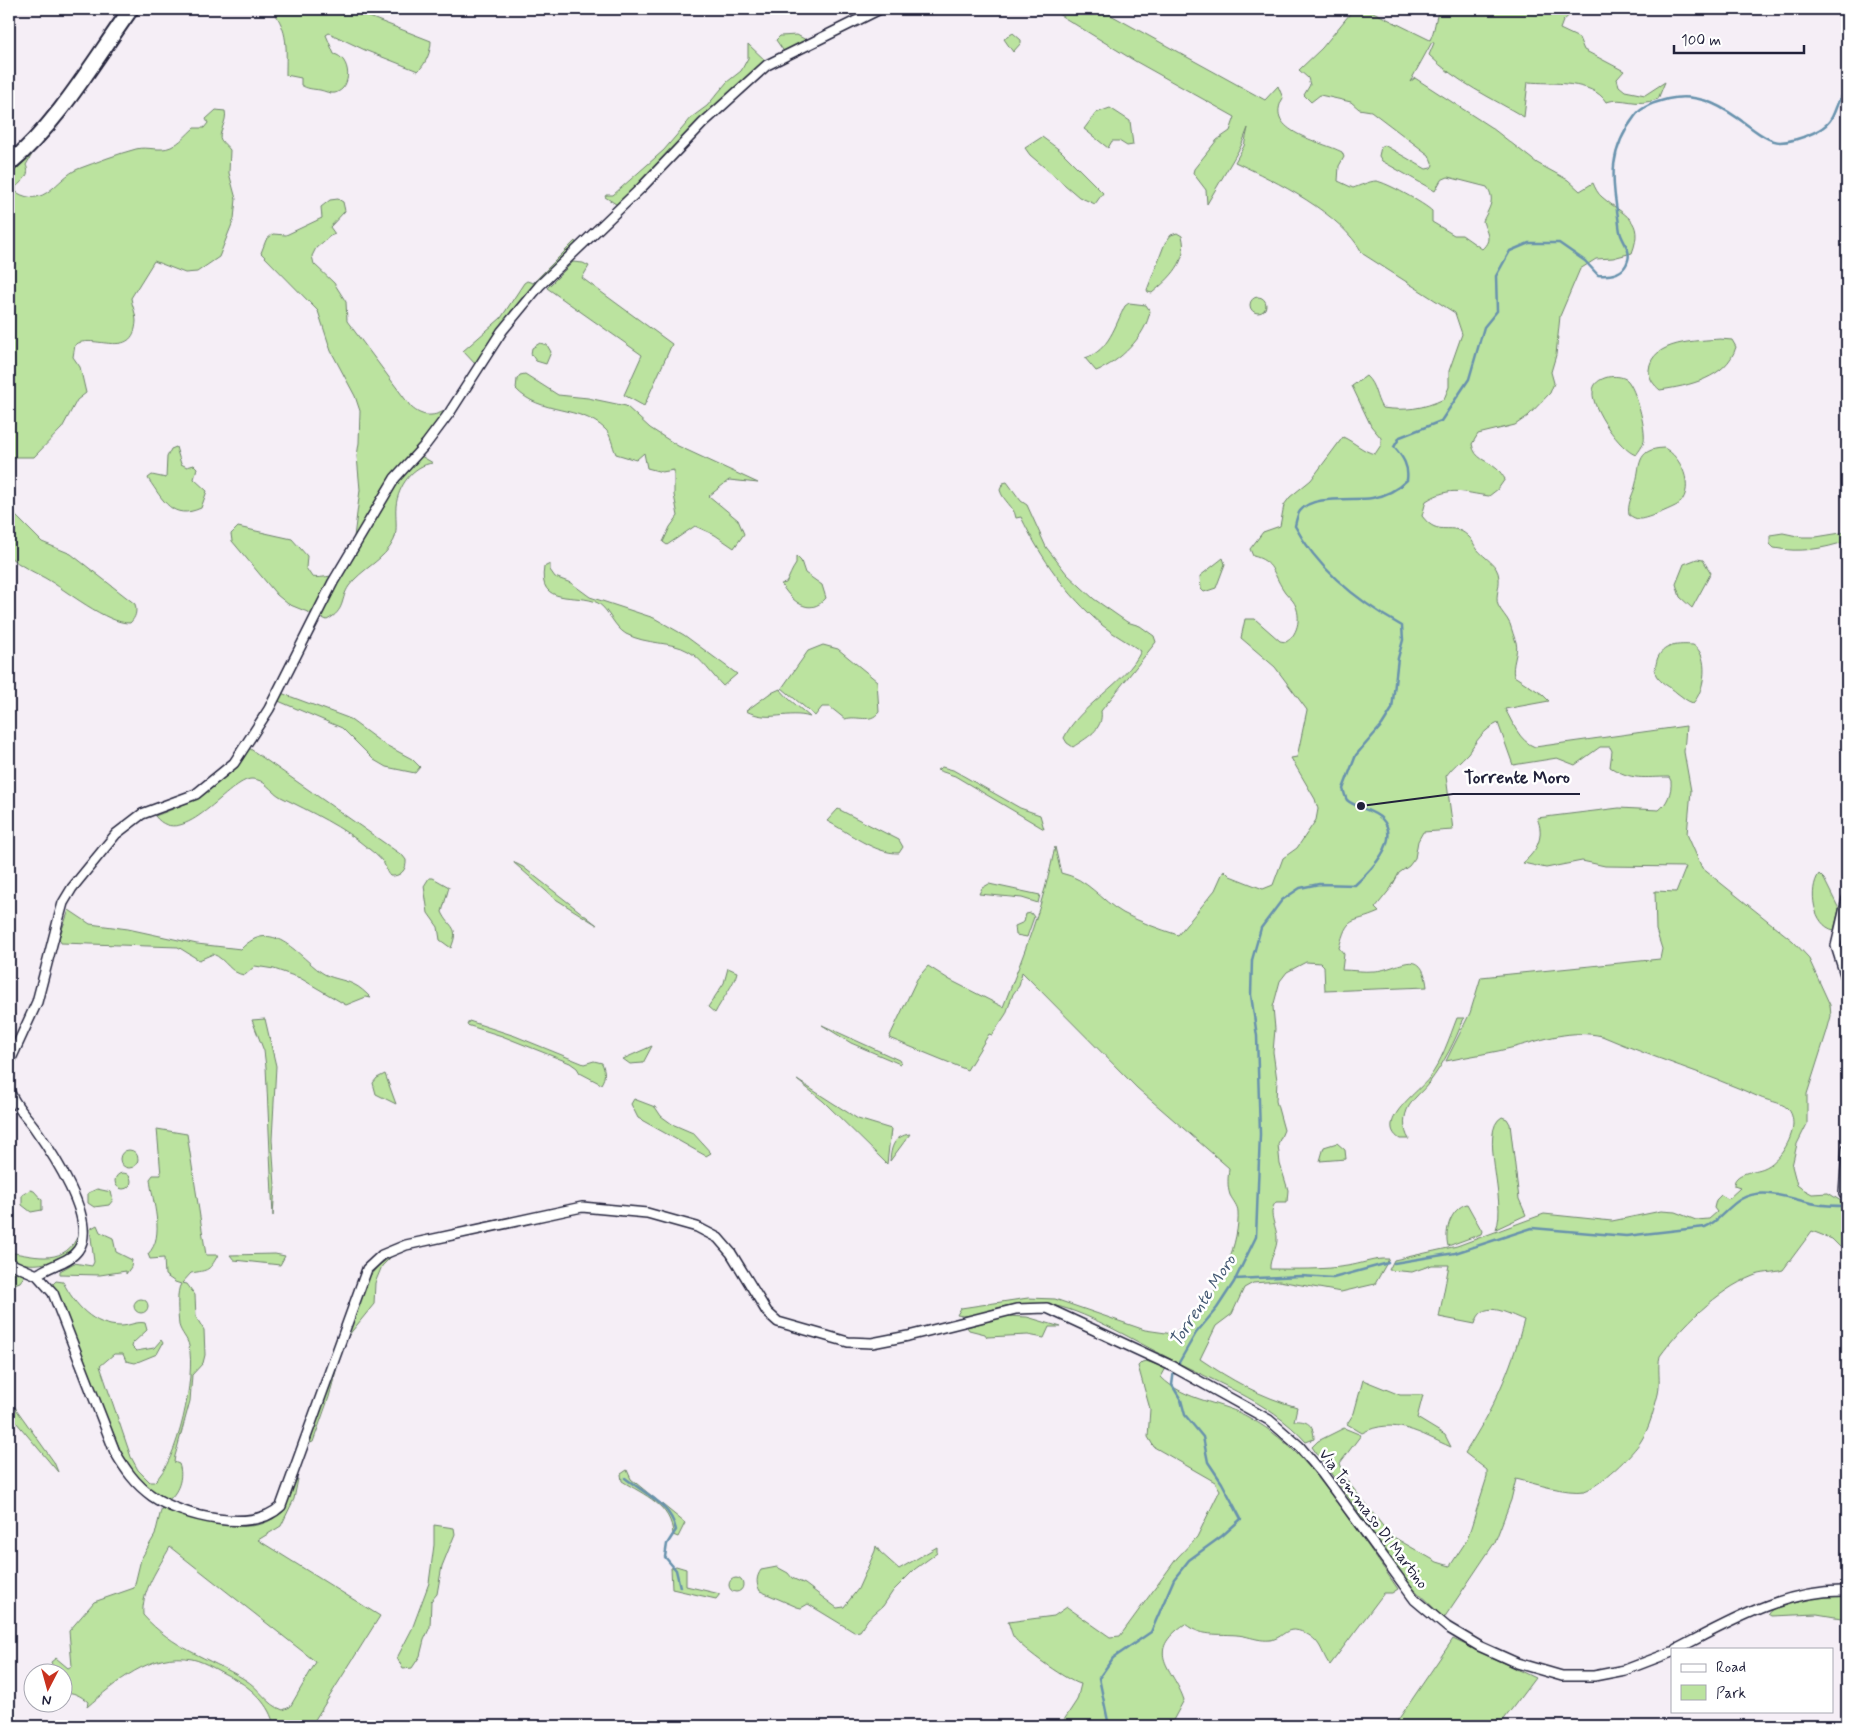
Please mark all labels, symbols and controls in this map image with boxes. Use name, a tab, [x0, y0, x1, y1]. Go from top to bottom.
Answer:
scale bar	[1674, 22, 1804, 54]
text: 100 m	[1681, 31, 1721, 51]
callout: Torrente Moro	[1453, 761, 1580, 794]
text: Torrente Moro	[1464, 766, 1571, 790]
water label: Torrente Moro	[1164, 1250, 1242, 1352]
street label: Via Tommaso Di Martino	[1313, 1445, 1433, 1593]
legend	[1671, 1648, 1834, 1712]
text: Road	[1716, 1658, 1746, 1678]
north arrow	[22, 1662, 72, 1712]
text: Park	[1716, 1684, 1746, 1704]
text: N	[41, 1690, 52, 1709]

